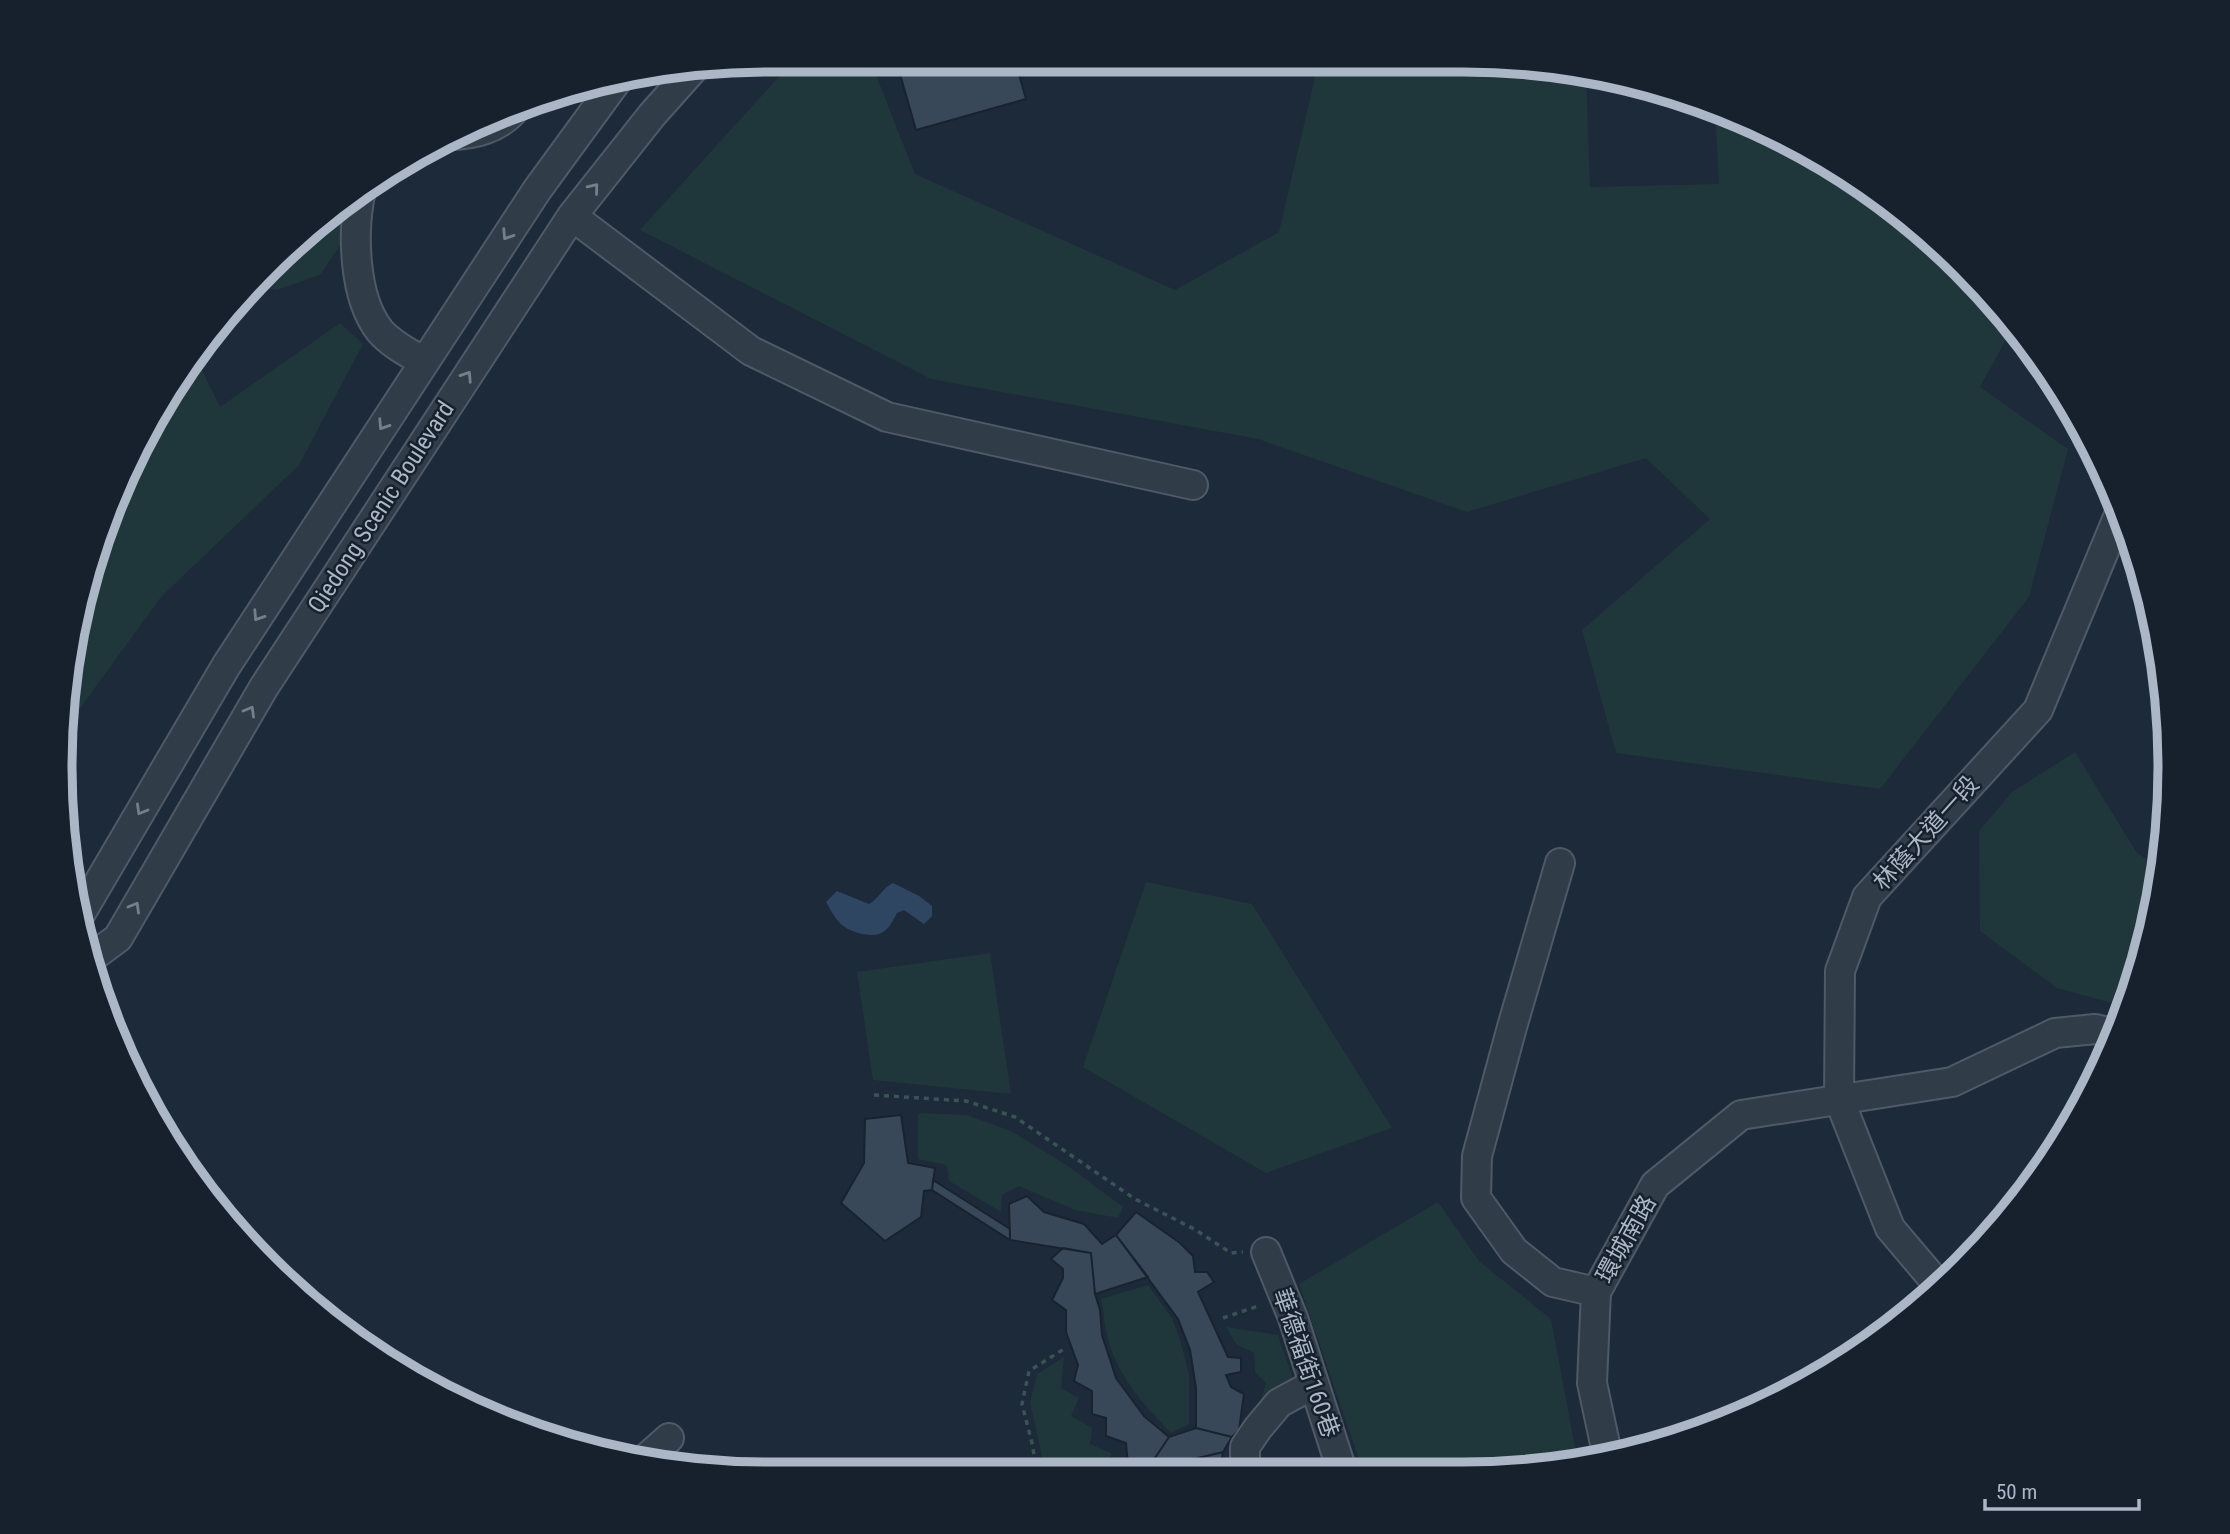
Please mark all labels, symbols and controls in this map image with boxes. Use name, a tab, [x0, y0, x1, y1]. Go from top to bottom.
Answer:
one-way arrow	[586, 183, 598, 196]
one-way arrow	[503, 227, 516, 240]
one-way arrow	[458, 371, 471, 384]
street label: Qiedong Scenic Boulevard	[302, 396, 460, 618]
one-way arrow	[378, 417, 391, 430]
one-way arrow	[254, 608, 267, 621]
one-way arrow	[242, 706, 255, 718]
street label: 林蔭大道一段	[1867, 770, 1985, 896]
one-way arrow	[136, 803, 149, 816]
one-way arrow	[127, 902, 140, 915]
street label: 環城南路	[1590, 1190, 1662, 1288]
street label: 華德福街160巷	[1267, 1285, 1345, 1441]
scale bar	[1985, 1468, 2139, 1512]
text: 50 m	[1996, 1480, 2037, 1504]

